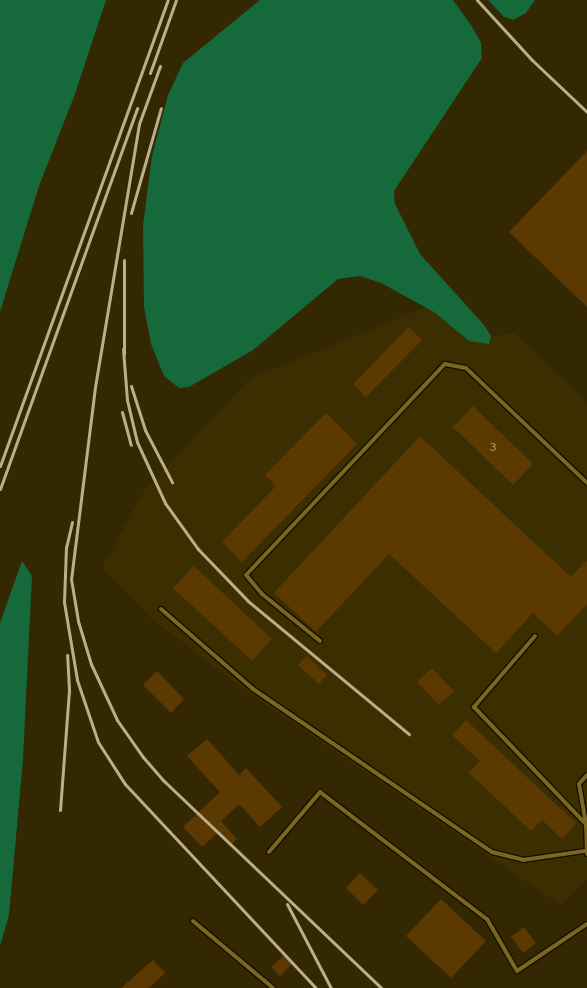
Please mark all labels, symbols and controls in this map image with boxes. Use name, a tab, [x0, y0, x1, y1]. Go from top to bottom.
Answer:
house number: 3	[490, 439, 496, 453]

